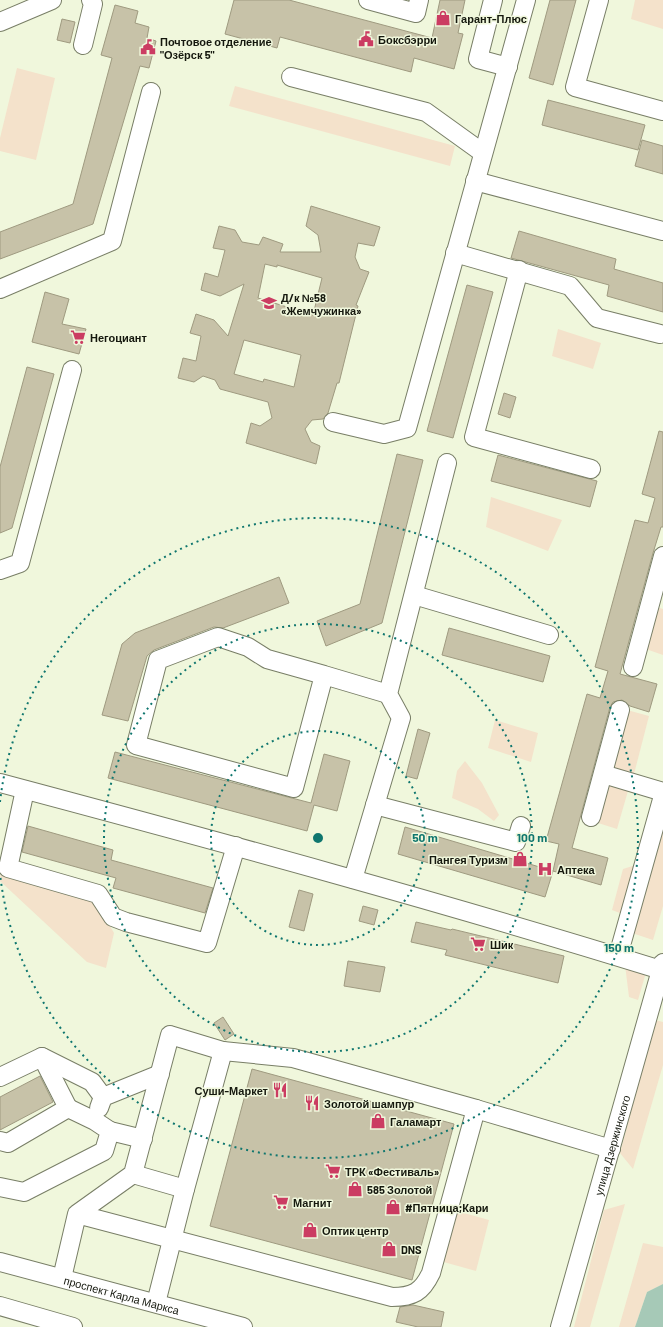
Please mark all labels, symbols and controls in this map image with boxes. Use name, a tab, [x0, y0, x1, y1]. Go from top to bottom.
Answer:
shop icon: Гарант-Плюс	[434, 9, 452, 27]
place label: Гарант-Плюс	[455, 12, 527, 25]
public building icon: Боксбэрри	[357, 30, 375, 48]
place label: Боксбэрри	[378, 33, 437, 46]
place label: Почтовое отделение "Озёрск 5"	[160, 35, 272, 61]
public building icon: Почтовое отделение "Озёрск 5"	[139, 38, 157, 56]
place label: Д/к №58 «Жемчужинка»	[281, 291, 362, 317]
school or university icon: Д/к №58 «Жемчужинка»	[260, 294, 278, 312]
supermarket icon: Негоциант	[69, 328, 87, 346]
place label: Негоциант	[90, 331, 148, 344]
text: 50 m	[412, 830, 438, 844]
text: 100 m	[517, 830, 547, 844]
centre of rings	[311, 831, 325, 845]
shop icon: Пангея Туризм	[511, 850, 529, 868]
place label: Пангея Туризм	[429, 853, 508, 866]
hospital icon: Аптека	[536, 860, 554, 878]
place label: Аптека	[557, 863, 596, 876]
supermarket icon: Шик	[469, 935, 487, 953]
place label: Шик	[490, 938, 514, 951]
text: 150 m	[604, 940, 634, 954]
restaurant icon: Суши-Маркет	[271, 1081, 289, 1099]
place label: Суши-Маркет	[195, 1084, 269, 1097]
restaurant icon: Золотой шампур	[303, 1094, 321, 1112]
street label: улица Дзержинского	[591, 1094, 632, 1197]
place label: Золотой шампур	[324, 1097, 415, 1110]
shop icon: Галамарт	[369, 1112, 387, 1130]
place label: Галамарт	[390, 1115, 442, 1128]
supermarket icon: ТРК «Фестиваль»	[324, 1162, 342, 1180]
place label: ТРК «Фестиваль»	[345, 1165, 440, 1178]
shop icon: 585 Золотой	[346, 1180, 364, 1198]
place label: 585 Золотой	[367, 1183, 432, 1196]
supermarket icon: Магнит	[272, 1193, 290, 1211]
place label: Магнит	[293, 1196, 332, 1209]
shop icon: #Пятница;Кари	[384, 1198, 402, 1216]
place label: #Пятница;Кари	[405, 1201, 489, 1214]
shop icon: Оптик центр	[301, 1221, 319, 1239]
place label: Оптик центр	[322, 1224, 389, 1237]
shop icon: DNS	[380, 1240, 398, 1258]
place label: DNS	[401, 1243, 422, 1256]
street label: проспект Карла Маркса	[62, 1273, 182, 1316]

